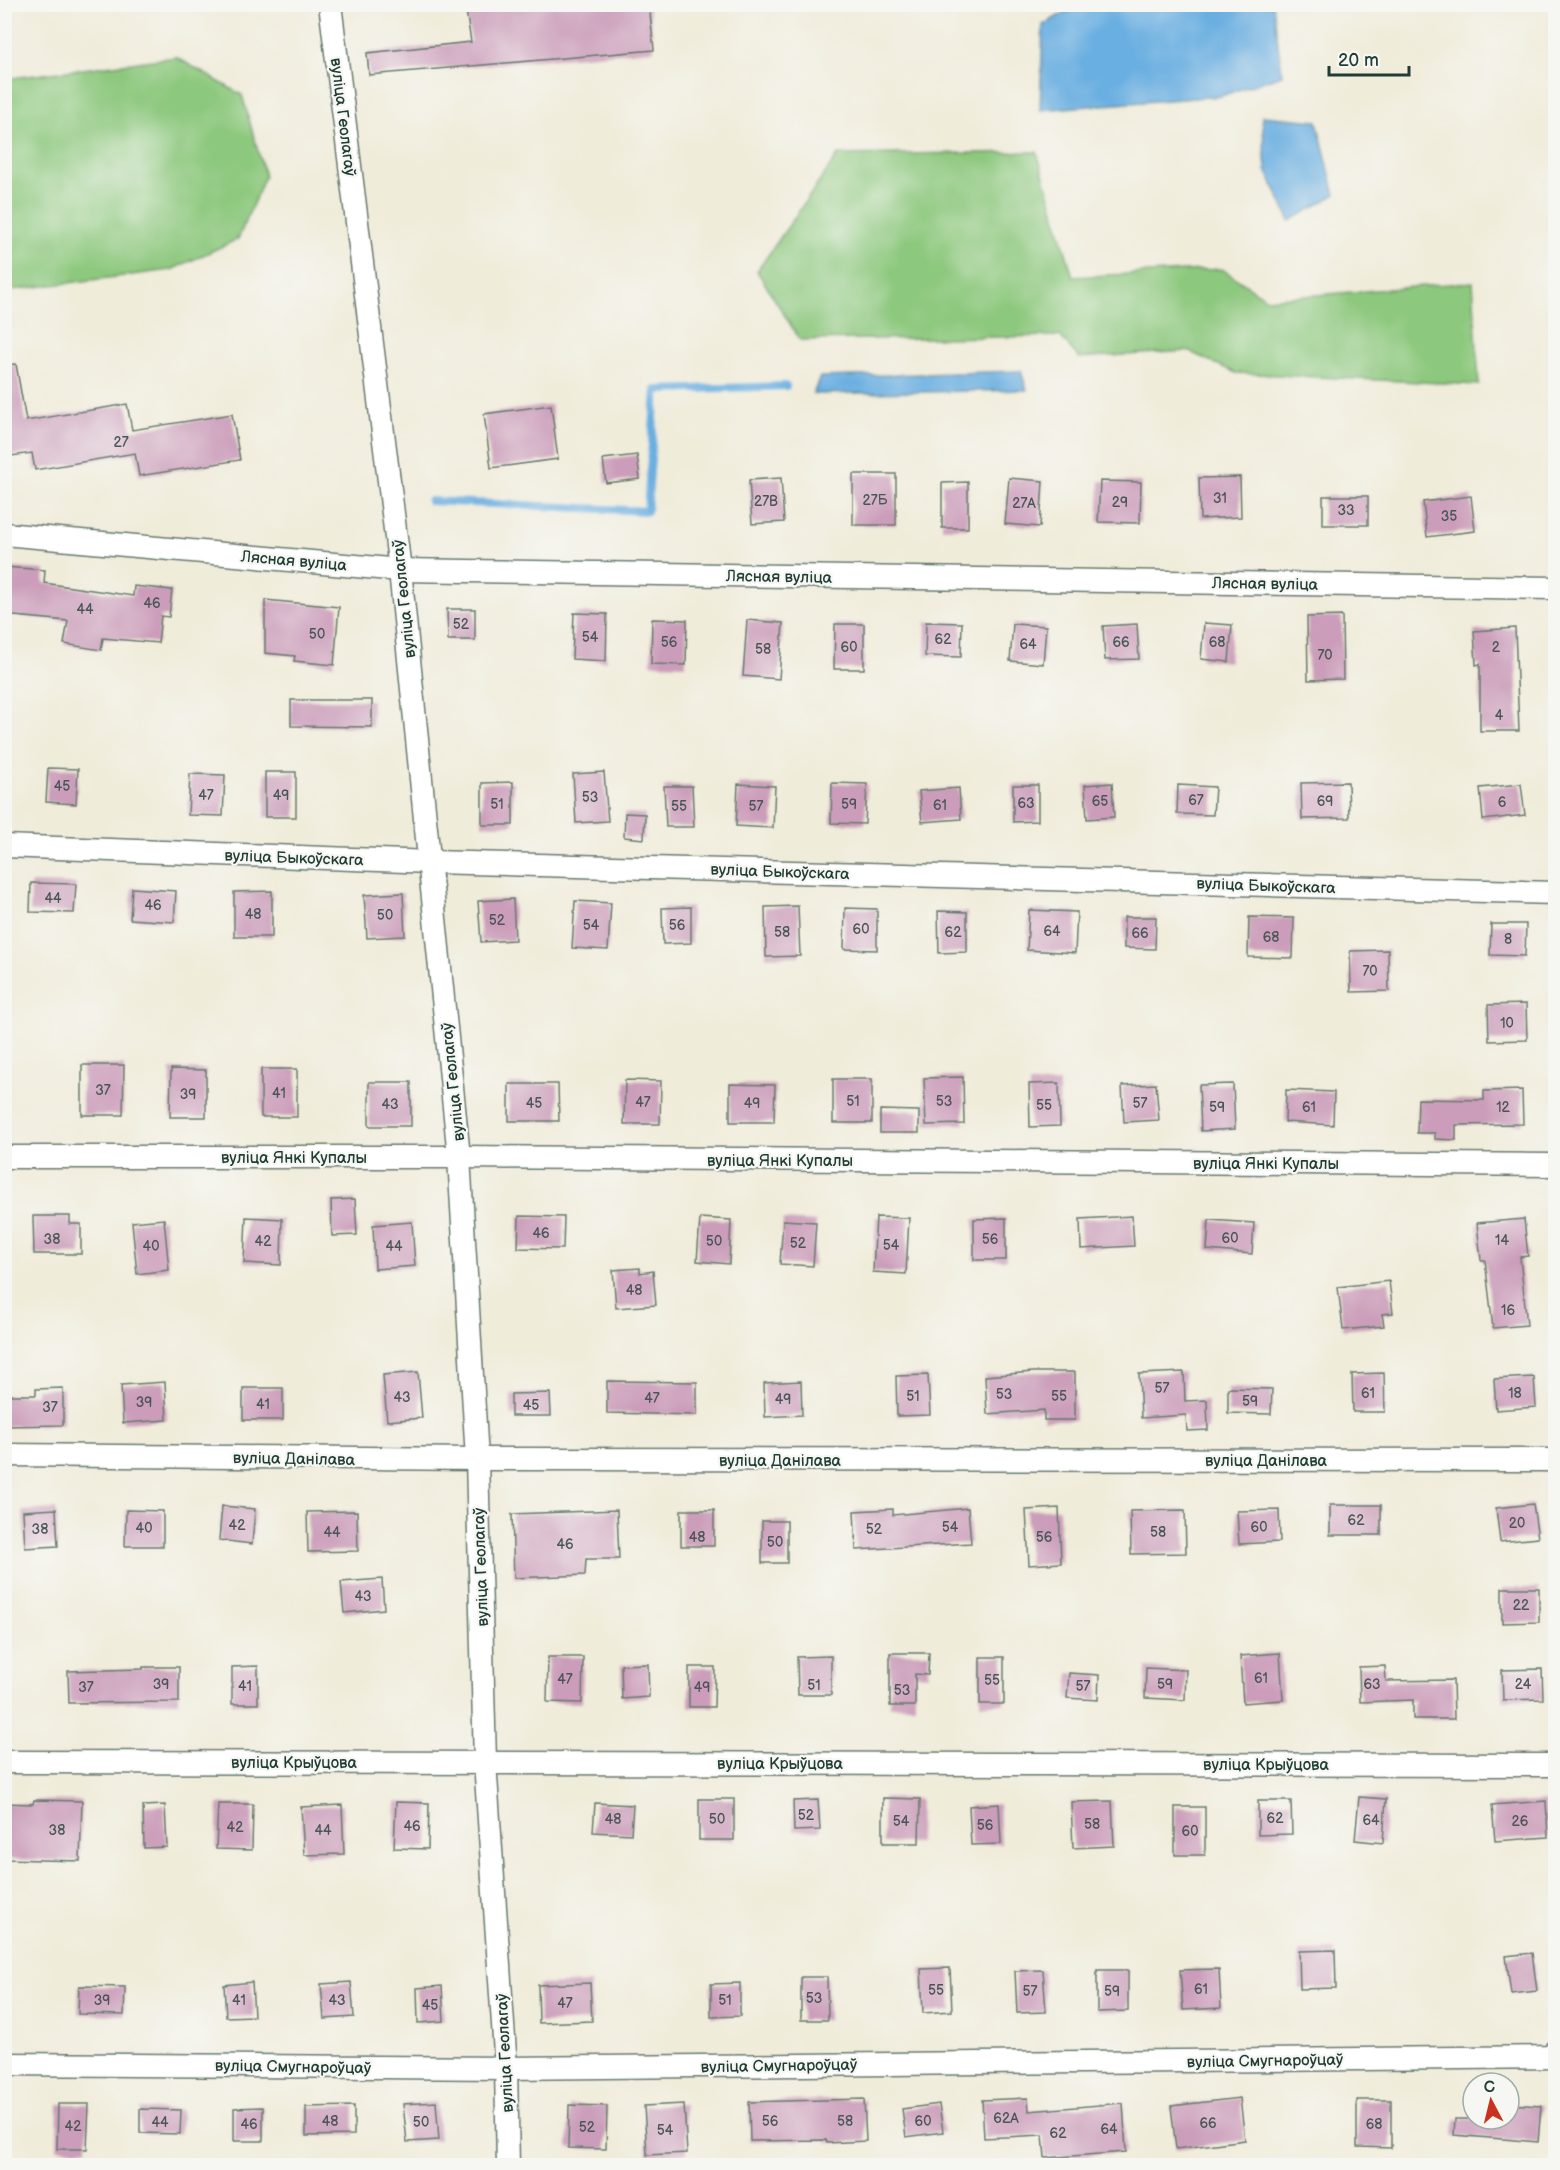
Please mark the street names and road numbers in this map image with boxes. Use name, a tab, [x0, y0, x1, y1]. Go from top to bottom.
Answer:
street label: вуліца Геолагаў	[326, 57, 359, 178]
street label: вуліца Геолагаў	[389, 538, 420, 659]
street label: Лясная вуліца	[239, 547, 348, 576]
street label: Лясная вуліца	[725, 567, 833, 588]
street label: Лясная вуліца	[1211, 574, 1319, 595]
street label: вуліца Быкоўскага	[224, 847, 364, 870]
street label: вуліца Быкоўскага	[710, 861, 850, 884]
street label: вуліца Быкоўскага	[1196, 875, 1336, 898]
street label: вуліца Геолагаў	[438, 1021, 469, 1142]
street label: вуліца Янкі Купалы	[221, 1149, 367, 1168]
street label: вуліца Янкі Купалы	[707, 1152, 853, 1171]
street label: вуліца Янкі Купалы	[1193, 1155, 1339, 1174]
street label: вуліца Данілава	[233, 1449, 356, 1470]
street label: вуліца Данілава	[719, 1452, 842, 1471]
street label: вуліца Данілава	[1205, 1452, 1328, 1471]
street label: вуліца Геолагаў	[470, 1506, 493, 1627]
street label: вуліца Крыўцова	[231, 1754, 357, 1773]
street label: вуліца Крыўцова	[717, 1755, 843, 1774]
street label: вуліца Крыўцова	[1203, 1756, 1329, 1775]
street label: вуліца Геолагаў	[493, 1992, 518, 2113]
street label: вуліца Смугнароўцаў	[1187, 2051, 1344, 2072]
street label: вуліца Смугнароўцаў	[701, 2056, 858, 2077]
street label: вуліца Смугнароўцаў	[215, 2057, 372, 2078]

